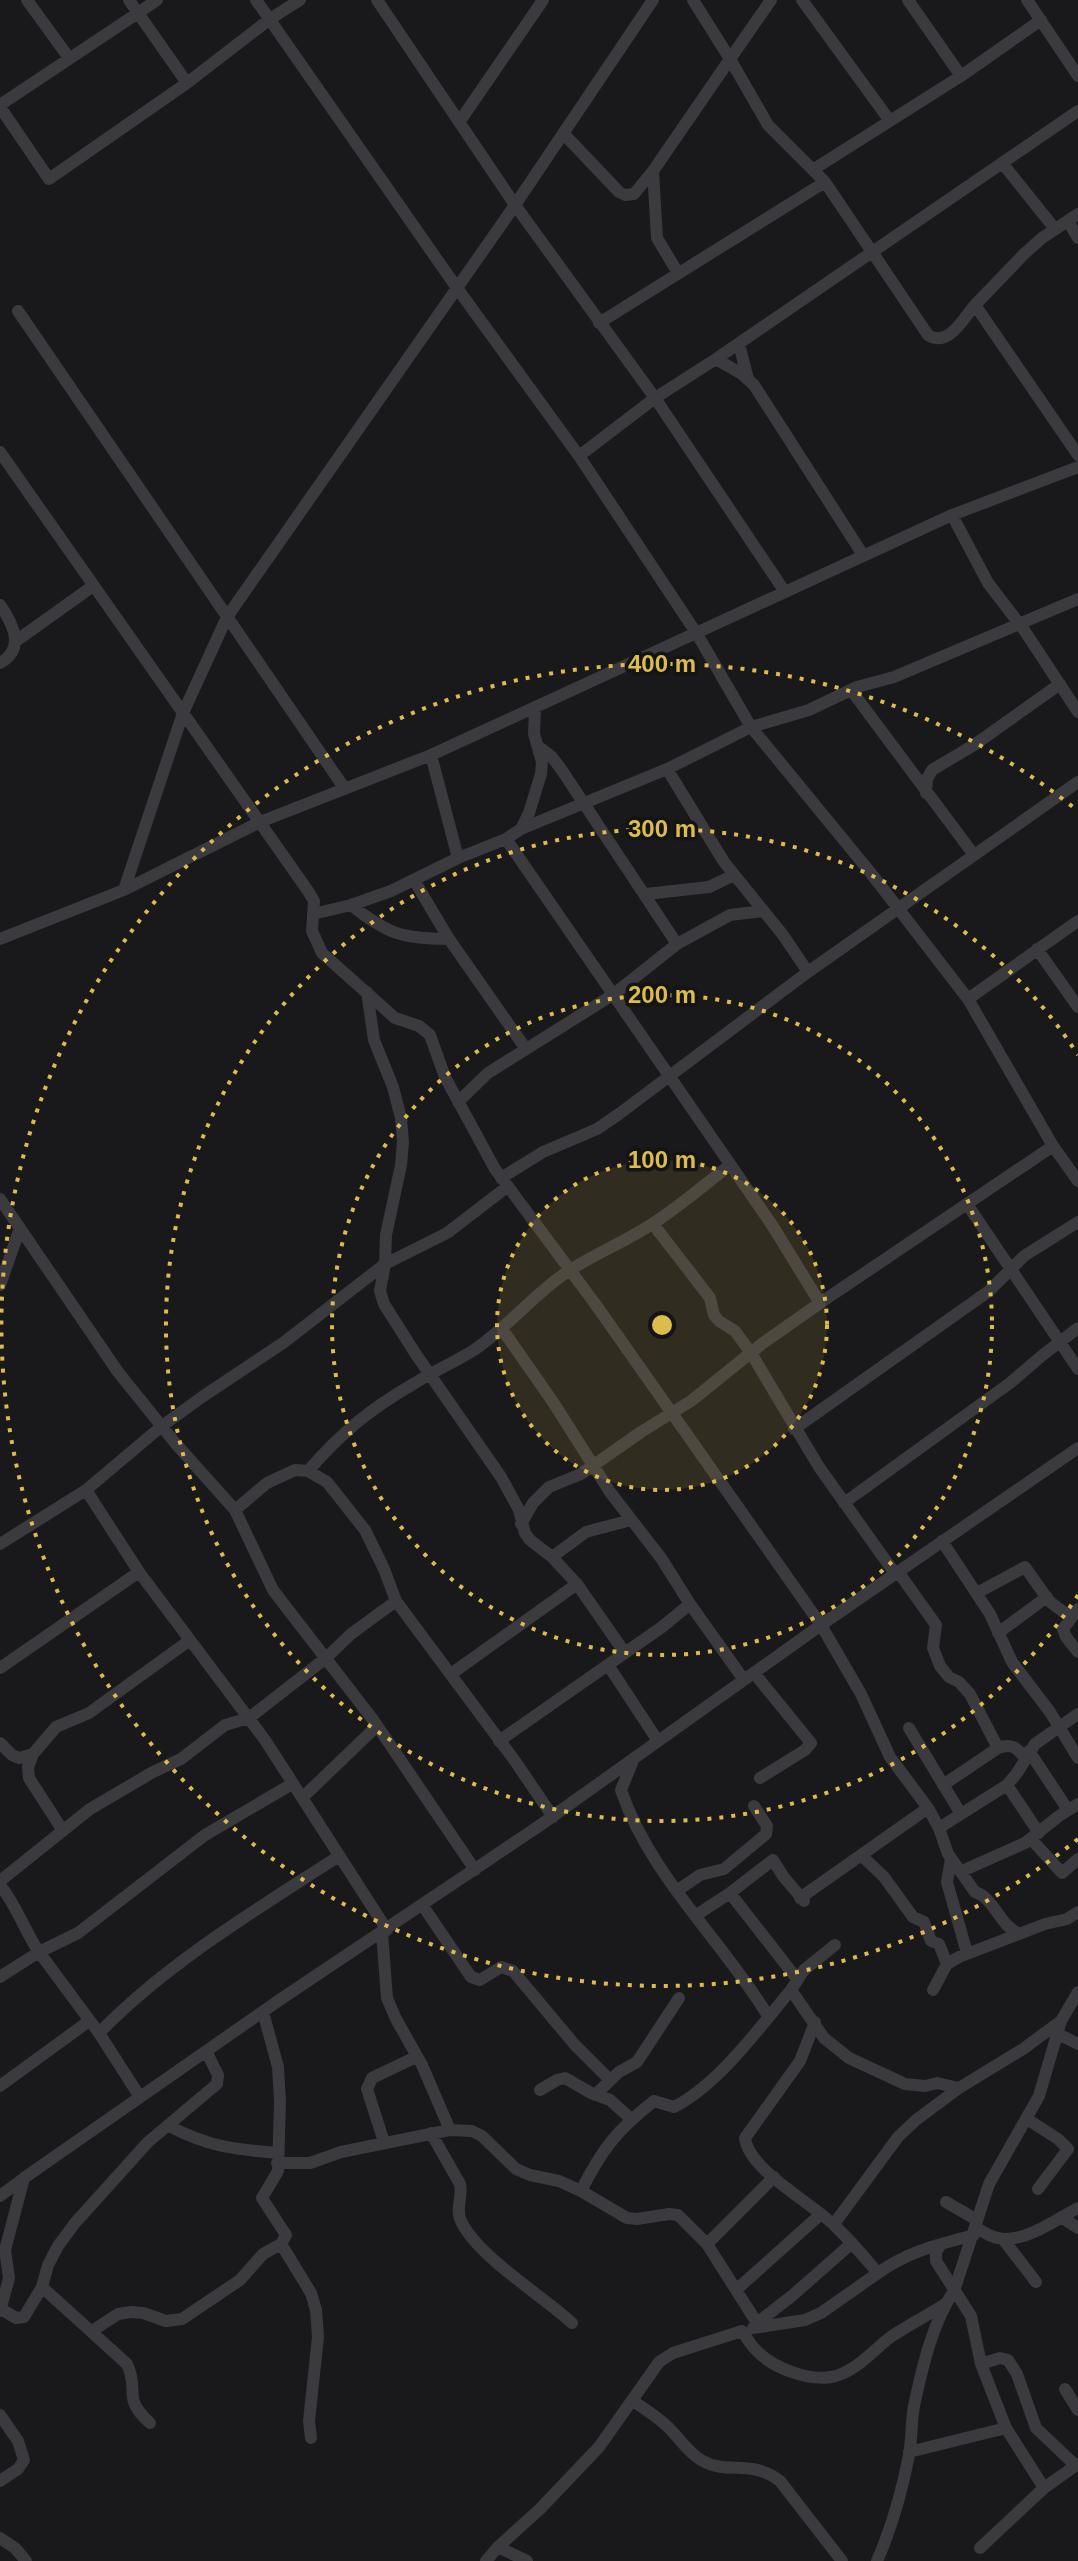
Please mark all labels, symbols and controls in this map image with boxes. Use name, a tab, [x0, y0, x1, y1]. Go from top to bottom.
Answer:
text: 400 m	[628, 650, 696, 677]
text: 300 m	[628, 815, 696, 842]
text: 200 m	[628, 981, 696, 1008]
text: 100 m	[628, 1146, 696, 1173]
centre of rings	[648, 1311, 676, 1339]

